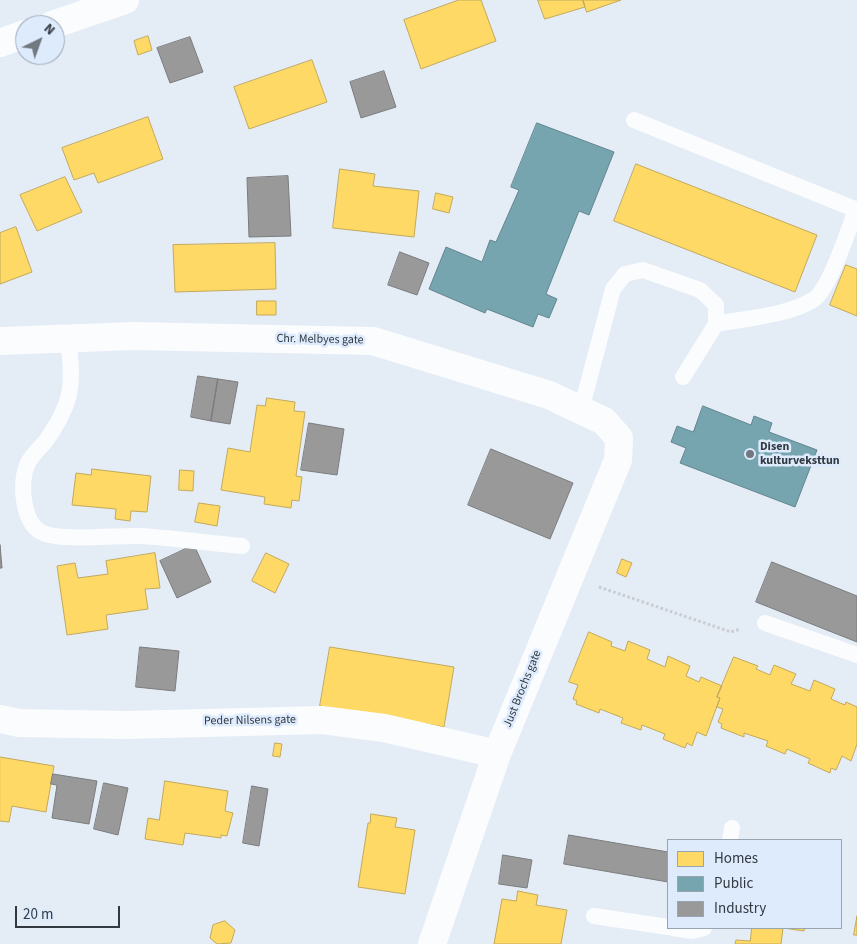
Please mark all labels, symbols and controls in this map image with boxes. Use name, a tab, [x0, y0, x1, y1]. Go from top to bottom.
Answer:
north arrow	[15, 15, 65, 65]
text: N	[39, 19, 60, 40]
street label: Chr. Melbyes gate	[276, 332, 364, 348]
place label: Disen kulturveksttun	[760, 440, 840, 468]
marker: Disen kulturveksttun	[744, 448, 756, 460]
street label: Just Brochs gate	[501, 648, 545, 730]
street label: Peder Nilsens gate	[204, 713, 296, 729]
legend	[667, 839, 842, 929]
text: Homes	[714, 848, 758, 869]
text: Public	[714, 873, 753, 894]
scale bar	[18, 896, 122, 928]
text: Industry	[714, 898, 766, 919]
text: 20 m	[23, 904, 53, 925]

